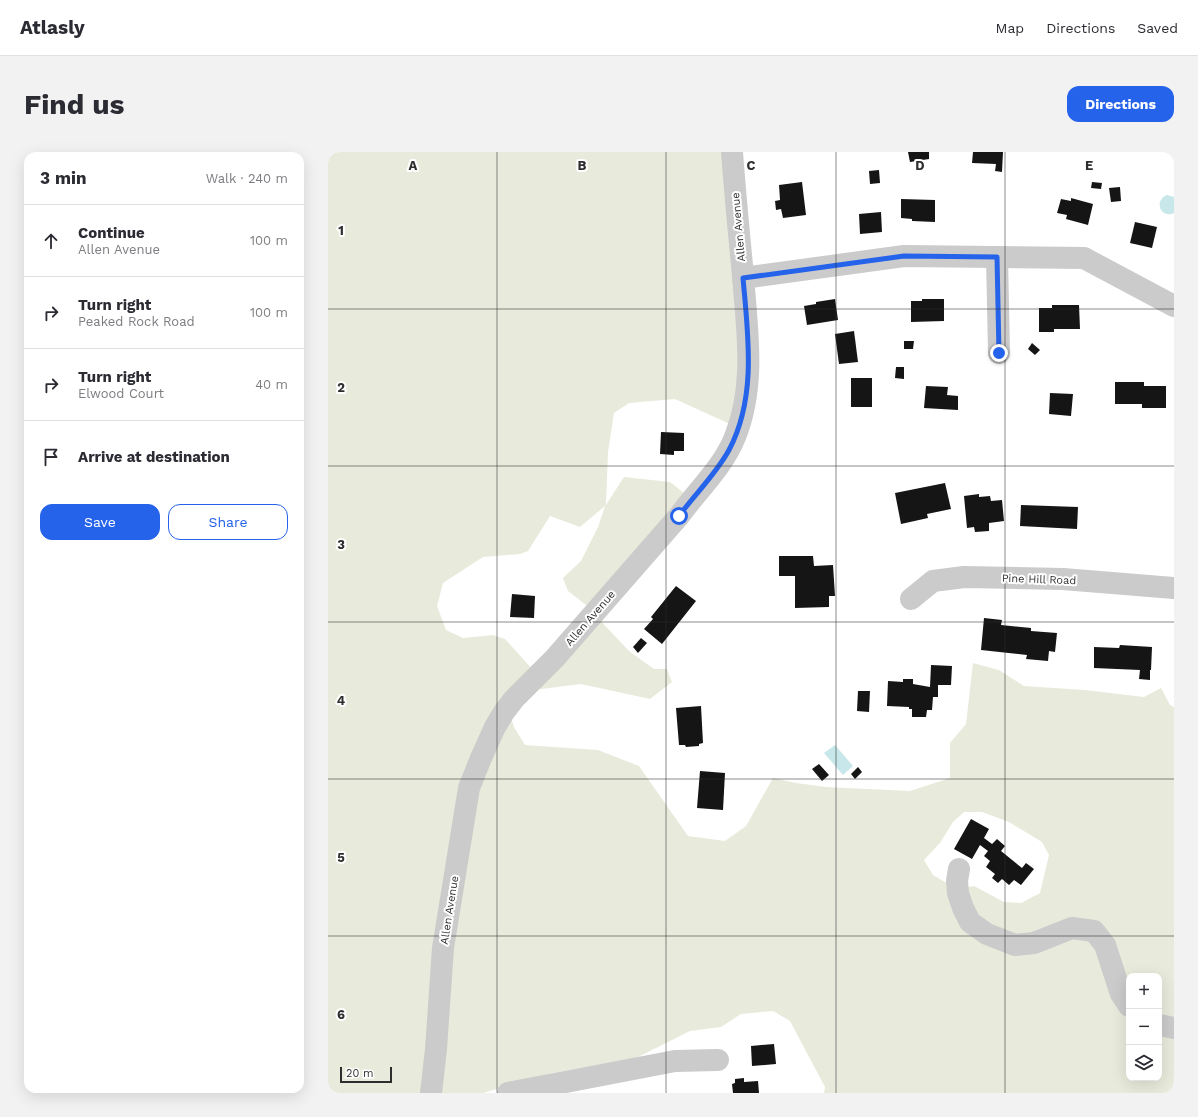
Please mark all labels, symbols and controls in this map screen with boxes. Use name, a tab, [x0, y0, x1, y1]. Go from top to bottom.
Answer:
text: Atlasly	[20, 16, 85, 39]
text: Map	[996, 20, 1024, 36]
text: Directions	[1046, 20, 1115, 36]
text: Saved	[1137, 20, 1178, 36]
button: Directions	[1067, 86, 1174, 122]
text: Find us	[24, 88, 124, 121]
text: A	[409, 158, 418, 173]
text: B	[578, 158, 587, 173]
text: C	[747, 158, 756, 173]
text: D	[915, 158, 925, 173]
text: E	[1085, 158, 1093, 173]
text: 3 min	[40, 168, 86, 188]
text: Walk · 240 m	[206, 171, 288, 186]
street label: Allen Avenue	[729, 192, 748, 262]
text: 1	[338, 223, 344, 238]
text: Continue	[78, 224, 145, 242]
icon: ahead	[40, 230, 62, 252]
text: 100 m	[250, 233, 288, 248]
text: Allen Avenue	[78, 242, 160, 257]
text: Turn right	[78, 296, 151, 314]
icon: right	[40, 302, 62, 324]
text: 100 m	[250, 305, 288, 320]
text: Peaked Rock Road	[78, 314, 195, 329]
route end	[990, 344, 1008, 362]
text: Turn right	[78, 368, 151, 386]
icon: right	[40, 374, 62, 396]
text: 40 m	[255, 377, 288, 392]
text: 2	[337, 380, 345, 395]
text: Elwood Court	[78, 386, 164, 401]
icon: arrive	[40, 446, 62, 468]
text: Arrive at destination	[78, 448, 230, 466]
button: Save	[40, 504, 160, 540]
button: Share	[168, 504, 288, 540]
route start	[670, 507, 688, 525]
text: 3	[337, 537, 345, 552]
street label: Pine Hill Road	[1002, 572, 1076, 587]
street label: Allen Avenue	[563, 588, 618, 649]
text: 4	[337, 693, 346, 708]
text: 5	[337, 850, 345, 865]
street label: Allen Avenue	[438, 875, 461, 945]
map controls	[1126, 973, 1162, 1081]
button: +	[1126, 973, 1162, 1009]
text: 6	[337, 1007, 345, 1022]
button: −	[1126, 1009, 1162, 1045]
button: layers	[1126, 1045, 1162, 1081]
scale bar	[340, 1065, 392, 1084]
text: 20 m	[346, 1067, 374, 1080]

